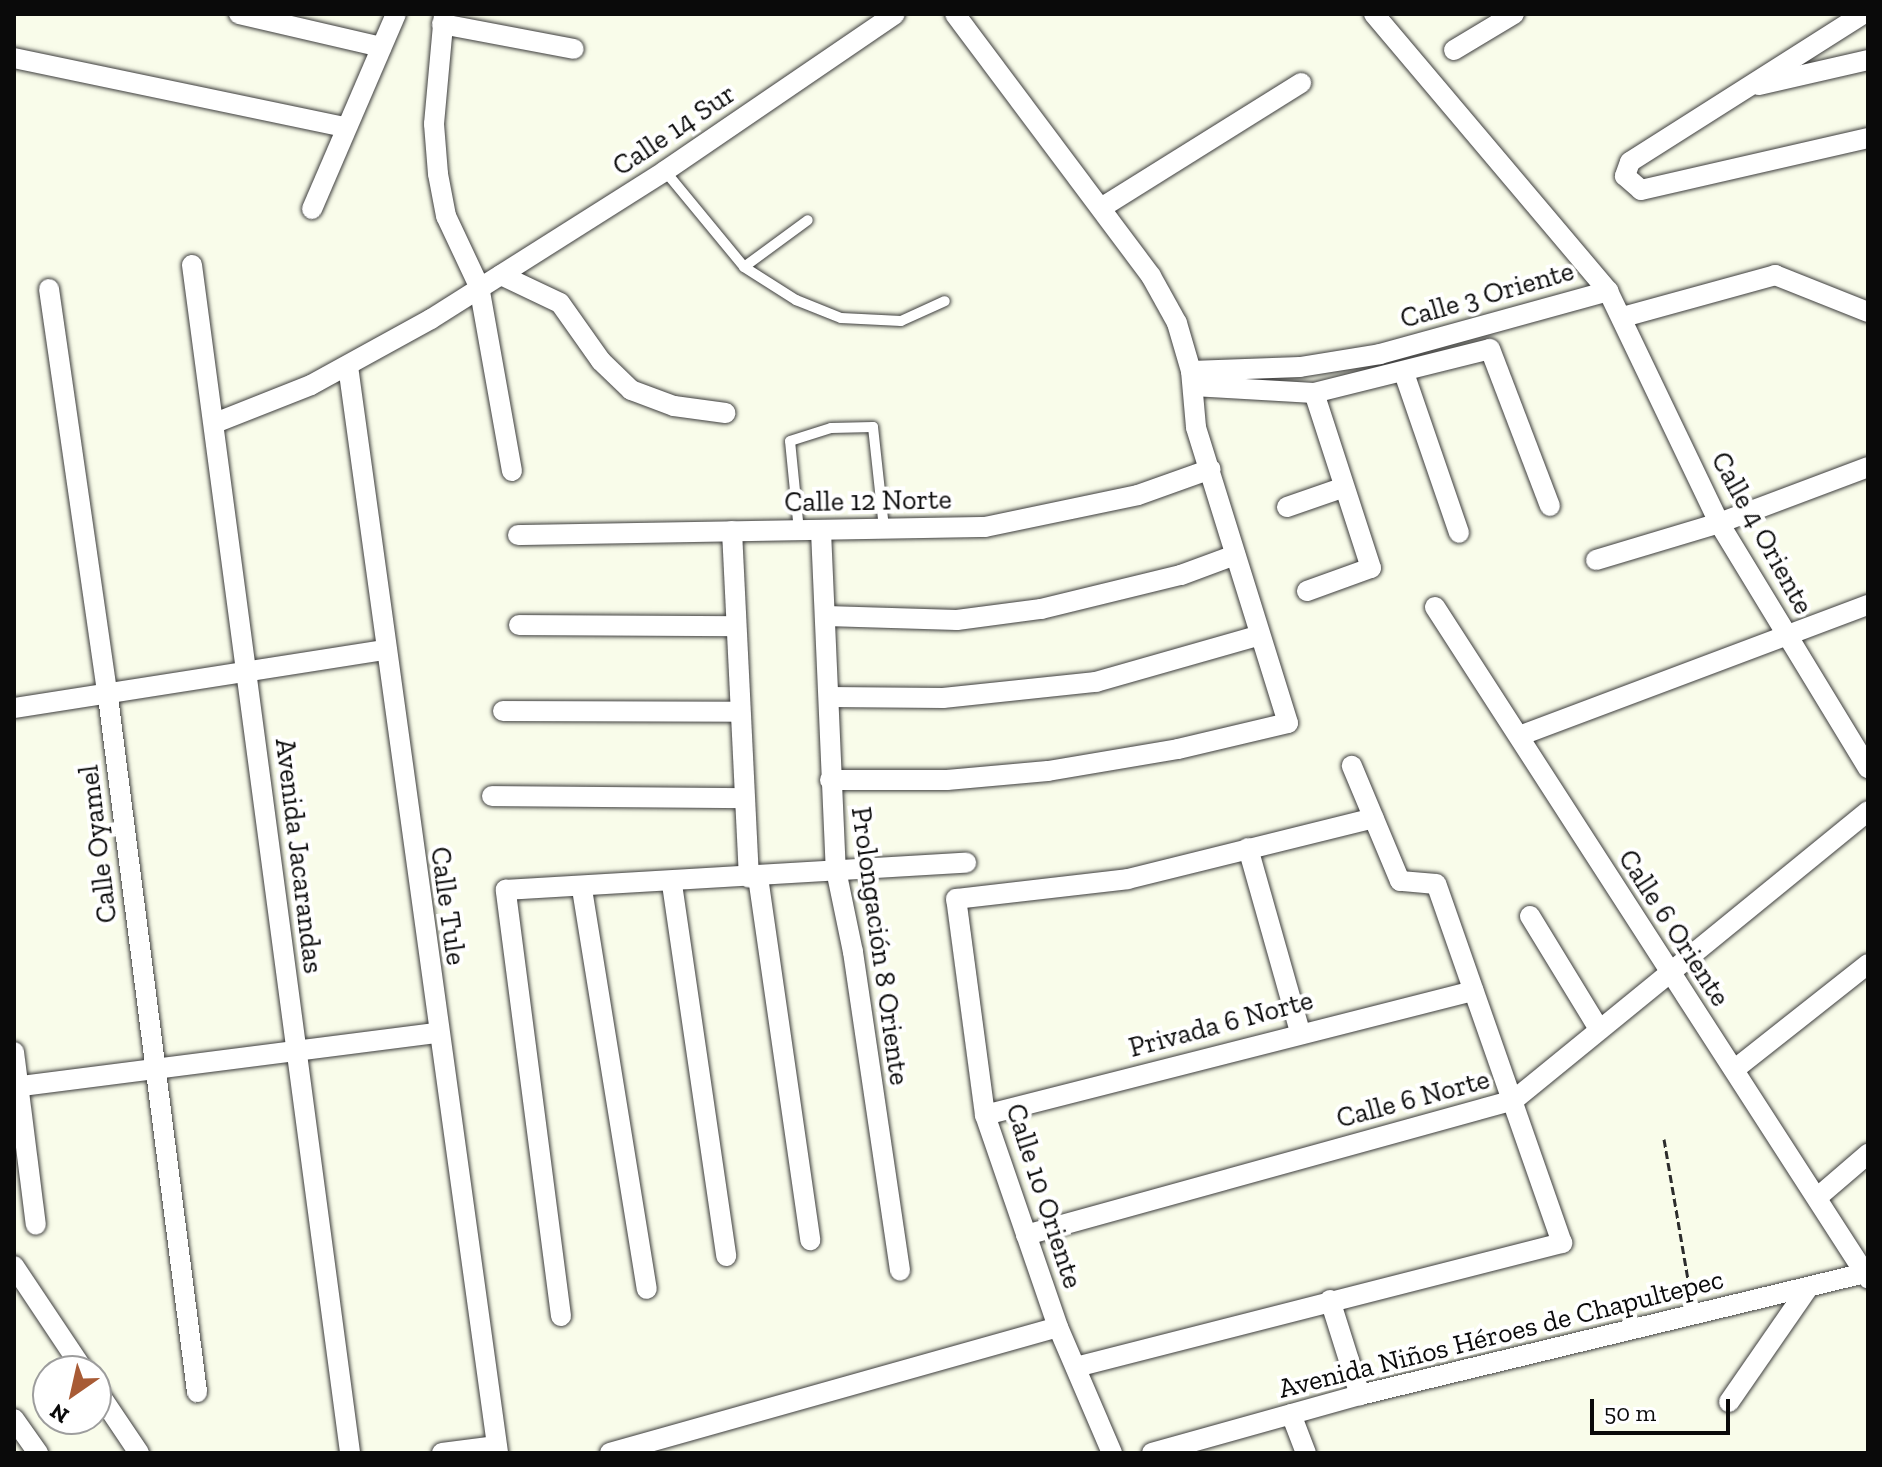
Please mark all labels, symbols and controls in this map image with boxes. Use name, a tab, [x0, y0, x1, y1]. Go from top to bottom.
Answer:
street label: Calle 14 Sur	[606, 77, 742, 183]
street label: Calle 3 Oriente	[1396, 254, 1578, 336]
street label: Calle 4 Oriente	[1704, 446, 1820, 620]
street label: Calle 12 Norte	[784, 483, 952, 519]
street label: Avenida Jacarandas	[268, 736, 330, 976]
street label: Calle Oyamel	[72, 763, 124, 925]
street label: Prolongación 8 Oriente	[844, 805, 916, 1087]
street label: Calle 6 Oriente	[1611, 843, 1737, 1013]
street label: Calle Tule	[423, 844, 473, 968]
street label: Privada 6 Norte	[1125, 983, 1317, 1065]
street label: Calle 6 Norte	[1333, 1062, 1493, 1136]
street label: Calle 10 Oriente	[998, 1099, 1090, 1293]
street label: Avenida Niños Héroes de Chapultepec	[1275, 1262, 1727, 1406]
north arrow	[32, 1355, 112, 1435]
scale bar	[1594, 1383, 1734, 1433]
text: N	[45, 1398, 74, 1430]
text: 50 m	[1604, 1398, 1656, 1427]

